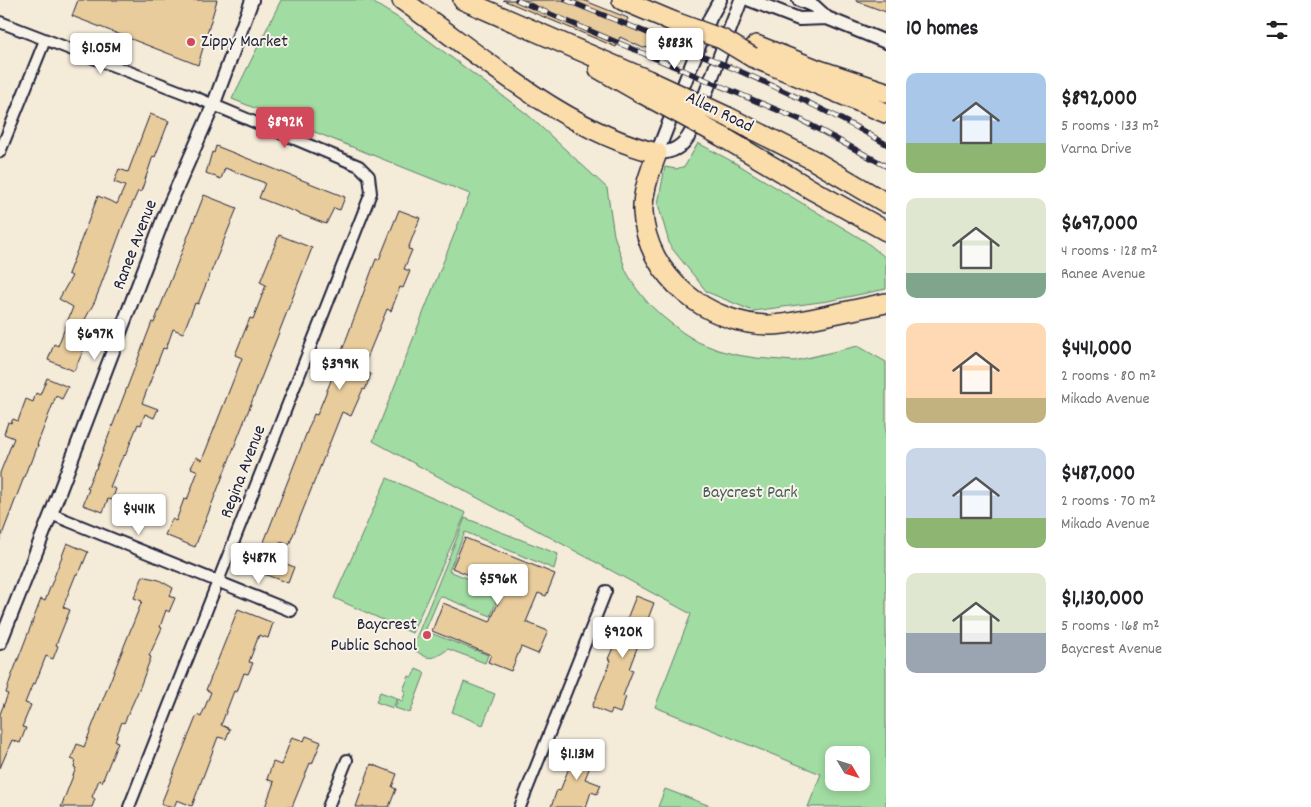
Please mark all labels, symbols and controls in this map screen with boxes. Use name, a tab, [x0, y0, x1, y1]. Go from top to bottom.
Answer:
text: 10 homes	[906, 15, 978, 45]
icon: filters	[1263, 16, 1291, 44]
pin: $883K	[640, 28, 710, 70]
place label: Zippy Market	[201, 30, 288, 55]
pin: $1.05M	[60, 32, 142, 75]
text: $883K	[657, 32, 693, 55]
marker: Zippy Market	[185, 36, 197, 48]
text: $1.05M	[81, 37, 121, 60]
text: $892,000	[1061, 85, 1137, 115]
street label: Allen Road	[681, 86, 757, 140]
icon: home	[946, 93, 1006, 153]
pin: $892K	[250, 106, 320, 149]
text: $892K	[267, 111, 303, 134]
text: 5 rooms · 133 m²	[1061, 115, 1159, 138]
text: Varna Drive	[1061, 138, 1132, 161]
street label: Ranee Avenue	[107, 196, 165, 294]
text: $697,000	[1061, 210, 1138, 240]
icon: home	[946, 218, 1006, 278]
text: 4 rooms · 128 m²	[1061, 240, 1158, 263]
text: Ranee Avenue	[1061, 263, 1145, 286]
pin: $697K	[60, 318, 130, 361]
text: $697K	[77, 323, 113, 346]
text: $441,000	[1061, 335, 1132, 365]
icon: home	[946, 343, 1006, 403]
pin: $399K	[305, 348, 375, 391]
text: $399K	[321, 353, 359, 376]
text: 2 rooms · 80 m²	[1061, 365, 1156, 388]
text: Mikado Avenue	[1061, 388, 1149, 411]
street label: Regina Avenue	[215, 422, 273, 522]
text: $487,000	[1061, 460, 1135, 490]
icon: home	[946, 468, 1006, 528]
park label: Baycrest Park	[702, 481, 798, 506]
text: 2 rooms · 70 m²	[1061, 490, 1156, 513]
pin: $441K	[104, 494, 174, 536]
text: $441K	[123, 498, 155, 521]
text: Mikado Avenue	[1061, 513, 1149, 536]
pin: $487K	[224, 542, 294, 585]
text: $487K	[242, 547, 276, 570]
pin: $596K	[463, 564, 533, 606]
text: $596K	[479, 568, 517, 591]
text: $1,130,000	[1061, 585, 1144, 615]
icon: home	[946, 593, 1006, 653]
place label: Baycrest Public School	[331, 613, 418, 659]
text: 5 rooms · 168 m²	[1061, 615, 1159, 638]
pin: $920K	[588, 616, 658, 659]
text: $920K	[604, 621, 642, 644]
marker: Baycrest Public School	[421, 629, 433, 641]
text: Baycrest Avenue	[1061, 638, 1162, 661]
pin: $1.13M	[536, 738, 618, 781]
text: $1.13M	[560, 743, 594, 766]
north arrow	[825, 746, 870, 791]
map controls	[825, 746, 870, 791]

